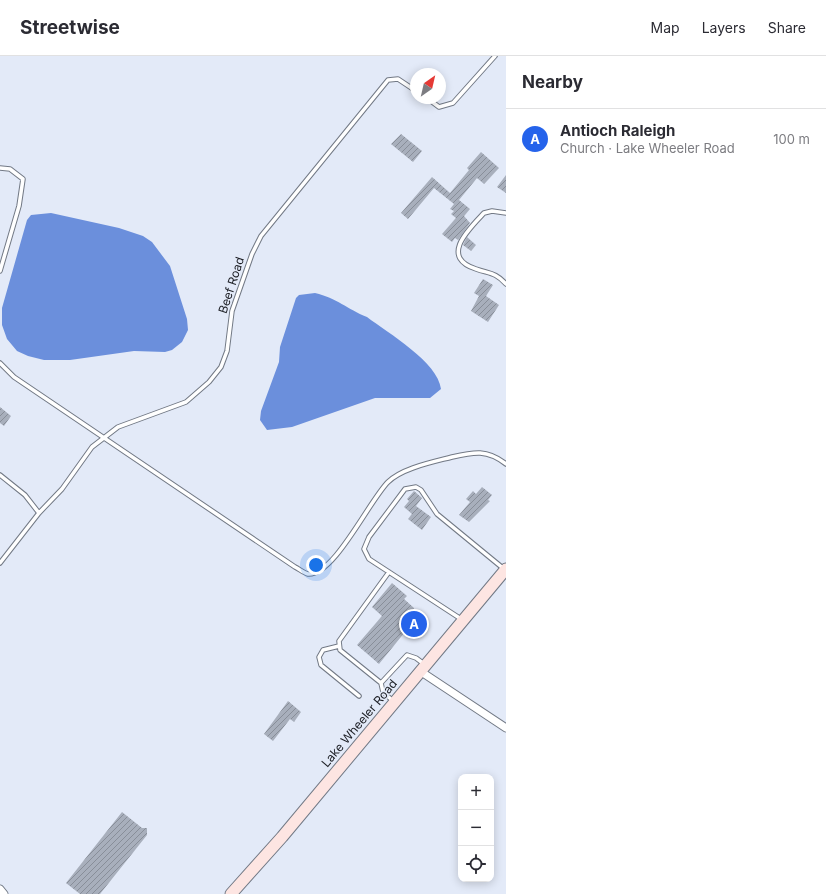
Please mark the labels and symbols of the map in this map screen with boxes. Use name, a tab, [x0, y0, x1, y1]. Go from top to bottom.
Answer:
north arrow	[410, 68, 446, 104]
street label: Beef Road	[215, 255, 247, 315]
your location	[306, 555, 326, 575]
pin: A	[401, 609, 427, 639]
street label: Lake Wheeler Road	[318, 676, 400, 770]

